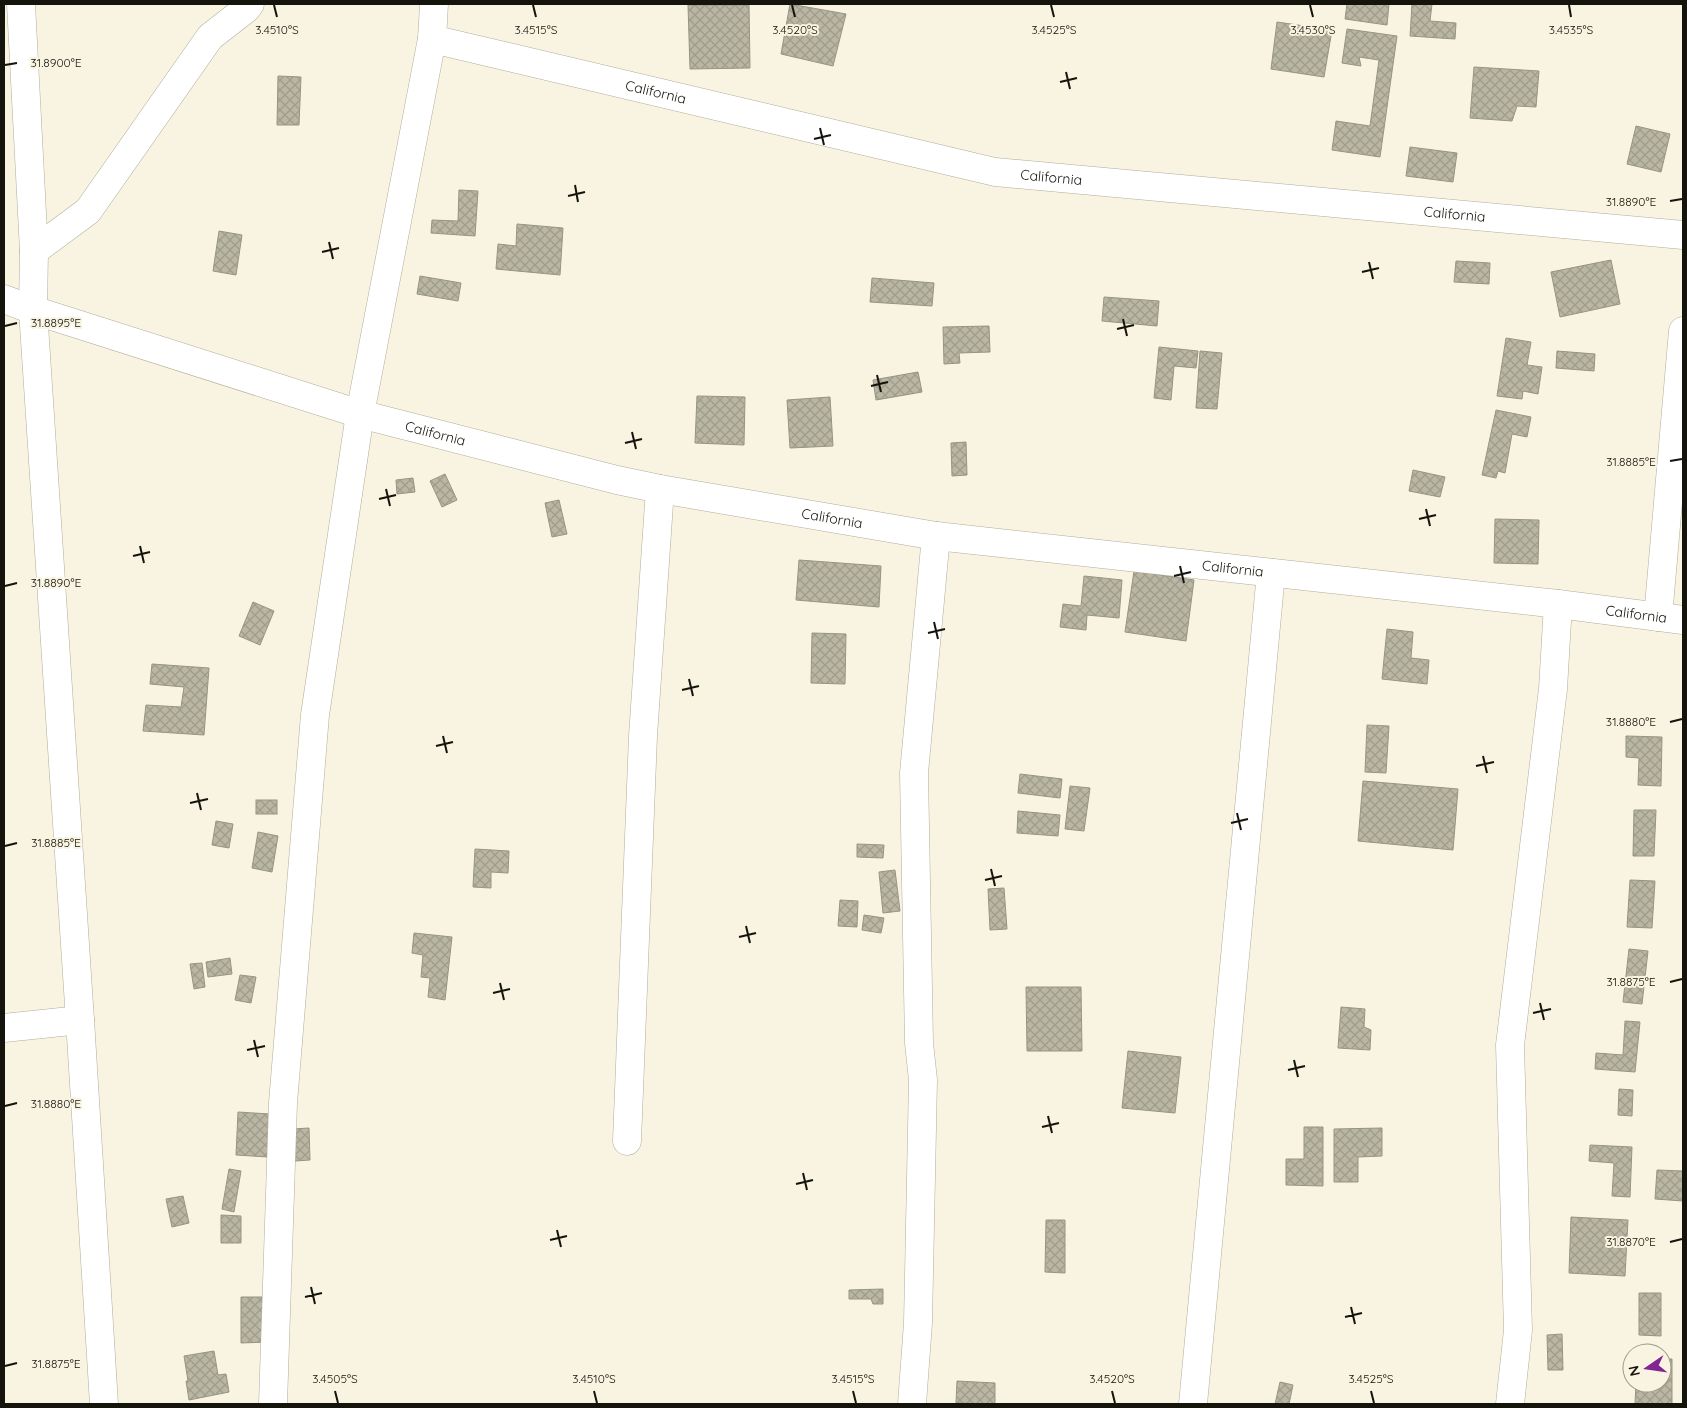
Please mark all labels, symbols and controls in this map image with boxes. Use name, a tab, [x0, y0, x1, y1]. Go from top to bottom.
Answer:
text: 3.4510°S	[255, 22, 299, 37]
text: 3.4515°S	[515, 22, 558, 37]
text: 3.4520°S	[772, 22, 818, 37]
text: 3.4525°S	[1032, 22, 1077, 37]
text: 3.4530°S	[1290, 22, 1336, 37]
text: 3.4535°S	[1549, 22, 1594, 37]
text: 31.8900°E	[30, 55, 82, 70]
street label: California	[624, 76, 688, 108]
street label: California	[1020, 165, 1083, 189]
text: 31.8890°E	[1606, 194, 1656, 209]
street label: California	[1423, 202, 1486, 226]
text: 31.8895°E	[31, 315, 81, 330]
street label: California	[403, 417, 468, 450]
text: 31.8885°E	[1606, 454, 1656, 469]
street label: California	[800, 504, 864, 532]
street label: California	[1201, 556, 1265, 581]
text: 31.8890°E	[31, 575, 81, 590]
street label: California	[1604, 601, 1668, 627]
text: 31.8880°E	[1606, 714, 1656, 729]
text: 31.8885°E	[31, 835, 81, 850]
text: 31.8875°E	[1607, 974, 1656, 989]
text: 31.8880°E	[31, 1096, 81, 1111]
text: 31.8870°E	[1606, 1234, 1656, 1249]
north arrow	[1622, 1343, 1672, 1393]
text: 31.8875°E	[32, 1356, 81, 1371]
text: N	[1624, 1364, 1644, 1378]
text: 3.4505°S	[312, 1371, 358, 1386]
text: 3.4510°S	[572, 1371, 616, 1386]
text: 3.4515°S	[832, 1371, 875, 1386]
text: 3.4520°S	[1089, 1371, 1135, 1386]
text: 3.4525°S	[1349, 1371, 1394, 1386]

